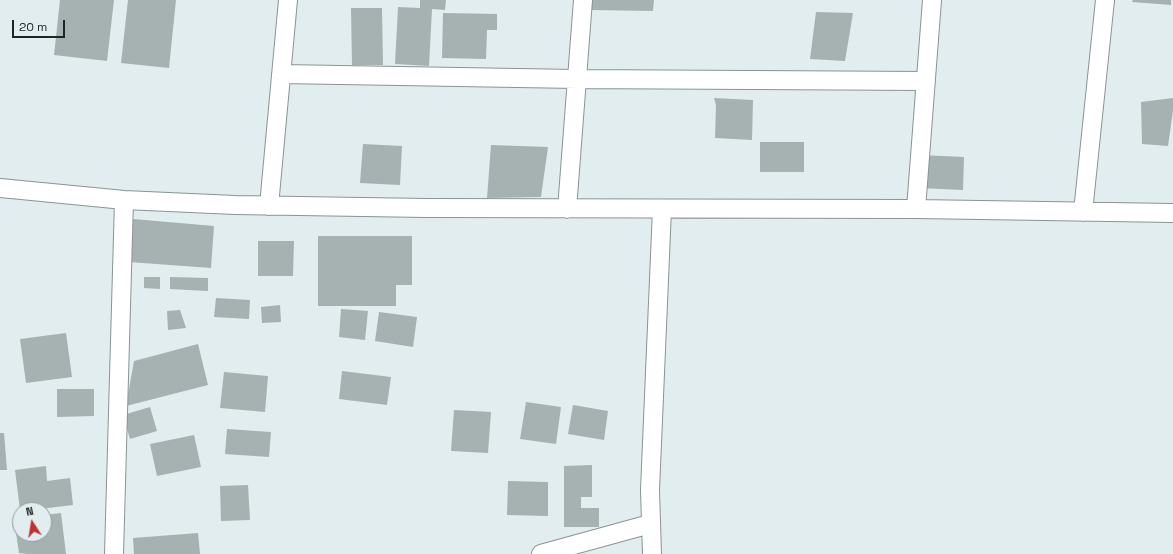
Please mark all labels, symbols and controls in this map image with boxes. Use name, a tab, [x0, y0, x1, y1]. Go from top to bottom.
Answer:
scale bar	[14, 12, 67, 38]
text: 20 m	[19, 19, 47, 35]
north arrow	[12, 502, 52, 542]
text: N	[25, 504, 35, 519]

